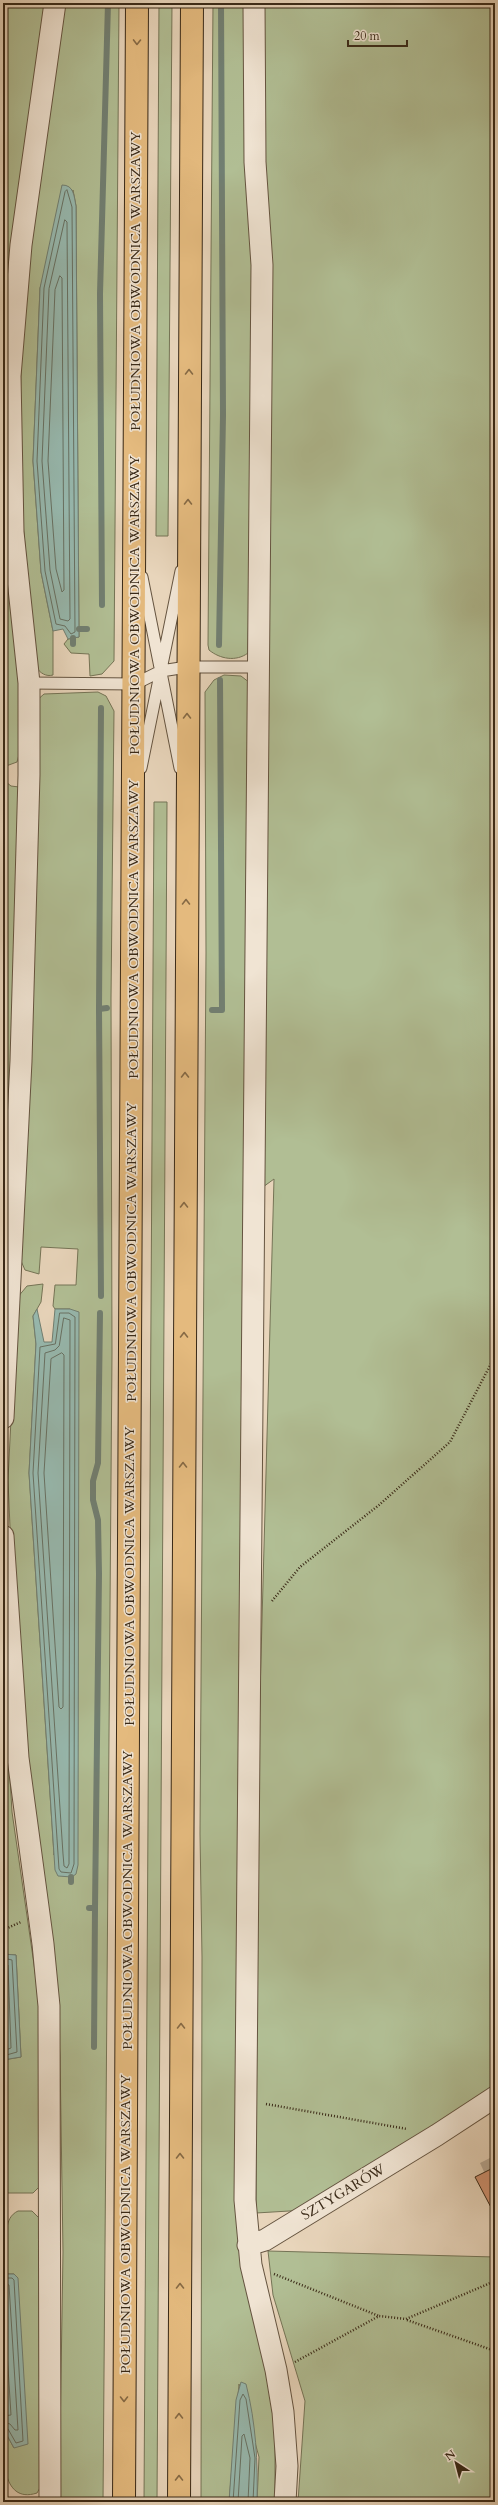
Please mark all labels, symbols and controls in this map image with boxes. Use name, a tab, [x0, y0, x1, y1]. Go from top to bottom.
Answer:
scale bar	[348, 22, 407, 48]
text: 20 m	[354, 28, 381, 44]
one-way arrow	[133, 39, 141, 45]
street label: POŁUDNIOWA OBWODNICA WARSZAWY	[126, 131, 145, 431]
one-way arrow	[185, 369, 193, 375]
street label: POŁUDNIOWA OBWODNICA WARSZAWY	[125, 455, 144, 755]
one-way arrow	[184, 499, 192, 505]
one-way arrow	[183, 713, 191, 719]
street label: POŁUDNIOWA OBWODNICA WARSZAWY	[124, 779, 143, 1079]
one-way arrow	[182, 899, 190, 905]
one-way arrow	[181, 1072, 189, 1078]
street label: POŁUDNIOWA OBWODNICA WARSZAWY	[122, 1102, 141, 1402]
one-way arrow	[180, 1202, 188, 1208]
one-way arrow	[180, 1332, 188, 1338]
street label: POŁUDNIOWA OBWODNICA WARSZAWY	[120, 1426, 139, 1726]
one-way arrow	[179, 1462, 187, 1468]
street label: POŁUDNIOWA OBWODNICA WARSZAWY	[118, 1750, 137, 2050]
one-way arrow	[177, 2023, 185, 2029]
street label: POŁUDNIOWA OBWODNICA WARSZAWY	[116, 2074, 135, 2374]
one-way arrow	[176, 2153, 184, 2159]
street label: SZTYGARÓW	[297, 2159, 389, 2225]
one-way arrow	[176, 2283, 184, 2289]
one-way arrow	[120, 2396, 128, 2402]
one-way arrow	[175, 2413, 183, 2419]
north arrow	[436, 2443, 476, 2483]
text: N	[442, 2446, 459, 2464]
one-way arrow	[175, 2475, 183, 2481]

